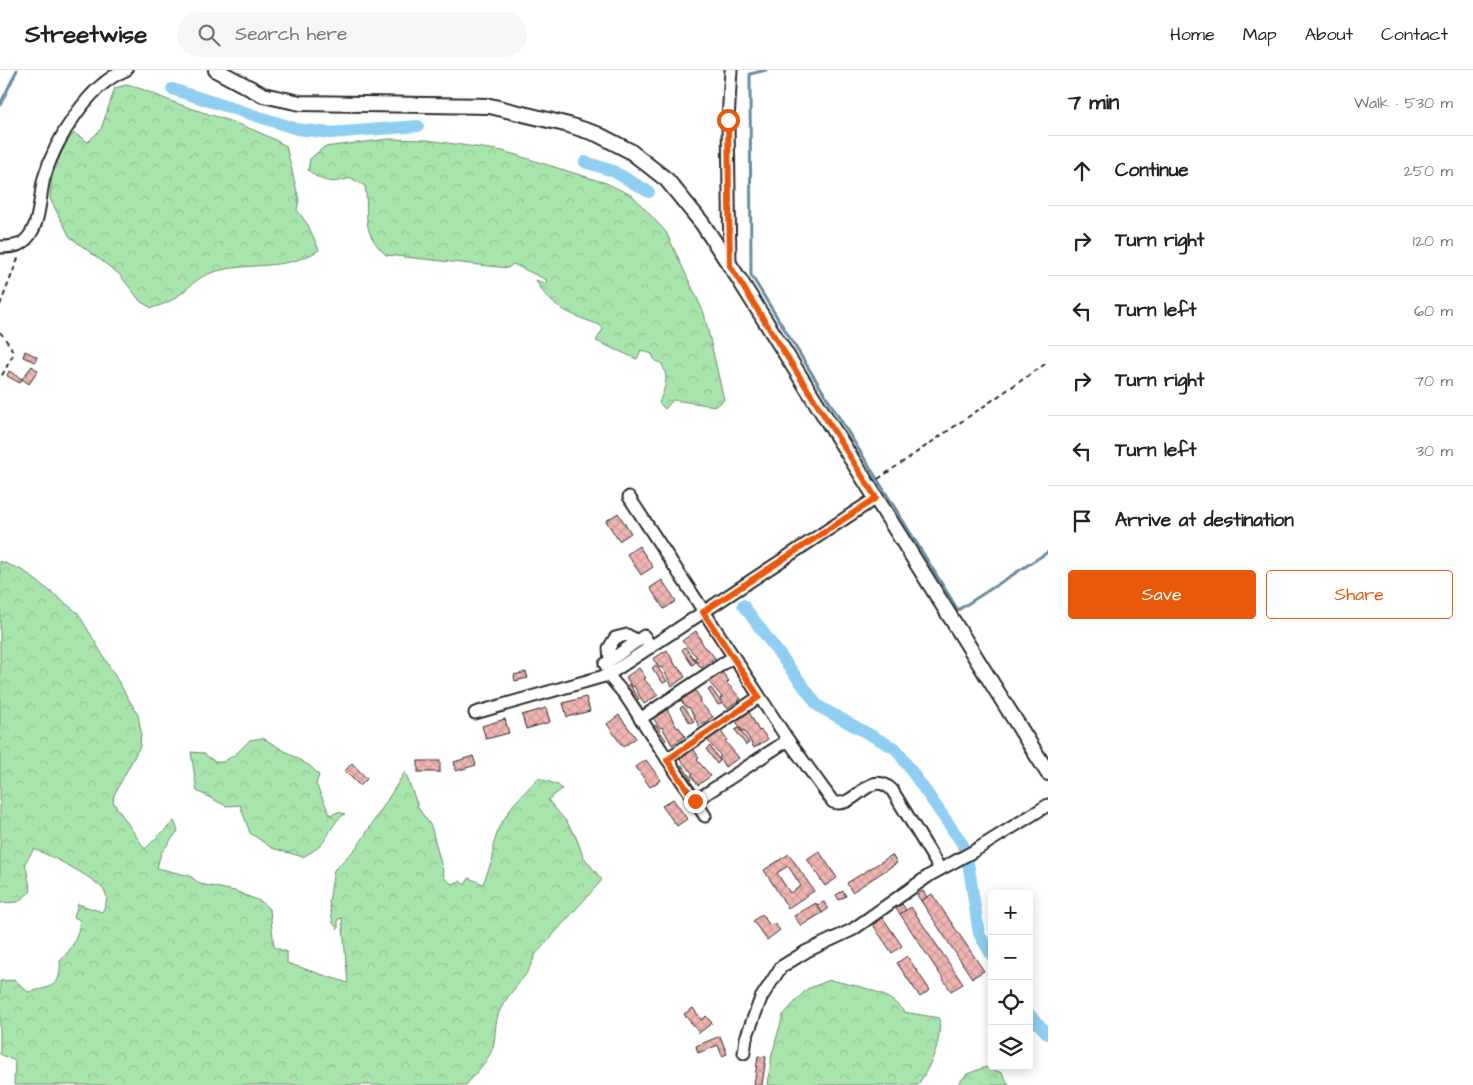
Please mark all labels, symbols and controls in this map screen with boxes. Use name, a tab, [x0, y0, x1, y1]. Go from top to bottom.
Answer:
search box	[177, 12, 527, 57]
text: Streetwise	[25, 18, 147, 52]
icon: search	[195, 21, 223, 49]
text: Search here	[235, 21, 347, 48]
text: Home	[1170, 22, 1215, 47]
text: Map	[1243, 22, 1277, 47]
text: About	[1305, 22, 1353, 47]
text: Contact	[1381, 22, 1448, 47]
text: 7 min	[1068, 88, 1119, 117]
text: Walk · 530 m	[1354, 92, 1453, 114]
route start	[717, 109, 740, 132]
icon: ahead	[1068, 157, 1096, 185]
text: Continue	[1115, 157, 1189, 184]
text: 250 m	[1404, 160, 1453, 182]
icon: right	[1068, 227, 1096, 255]
text: Turn right	[1115, 227, 1204, 254]
text: 120 m	[1413, 230, 1453, 252]
icon: left	[1068, 297, 1096, 325]
text: Turn left	[1115, 297, 1196, 324]
text: 60 m	[1414, 300, 1453, 322]
icon: right	[1068, 367, 1096, 395]
text: Turn right	[1115, 367, 1204, 394]
text: 70 m	[1414, 370, 1453, 392]
icon: left	[1068, 437, 1096, 465]
text: Turn left	[1115, 437, 1196, 464]
text: 30 m	[1416, 440, 1453, 462]
icon: arrive	[1068, 507, 1096, 535]
text: Arrive at destination	[1115, 507, 1294, 534]
button: Save	[1068, 570, 1256, 619]
button: Share	[1266, 570, 1453, 619]
route end	[684, 790, 707, 813]
map controls	[988, 890, 1033, 1070]
button: +	[988, 890, 1033, 935]
button: −	[988, 935, 1033, 980]
button: locate	[988, 980, 1033, 1025]
button: layers	[988, 1025, 1033, 1070]

